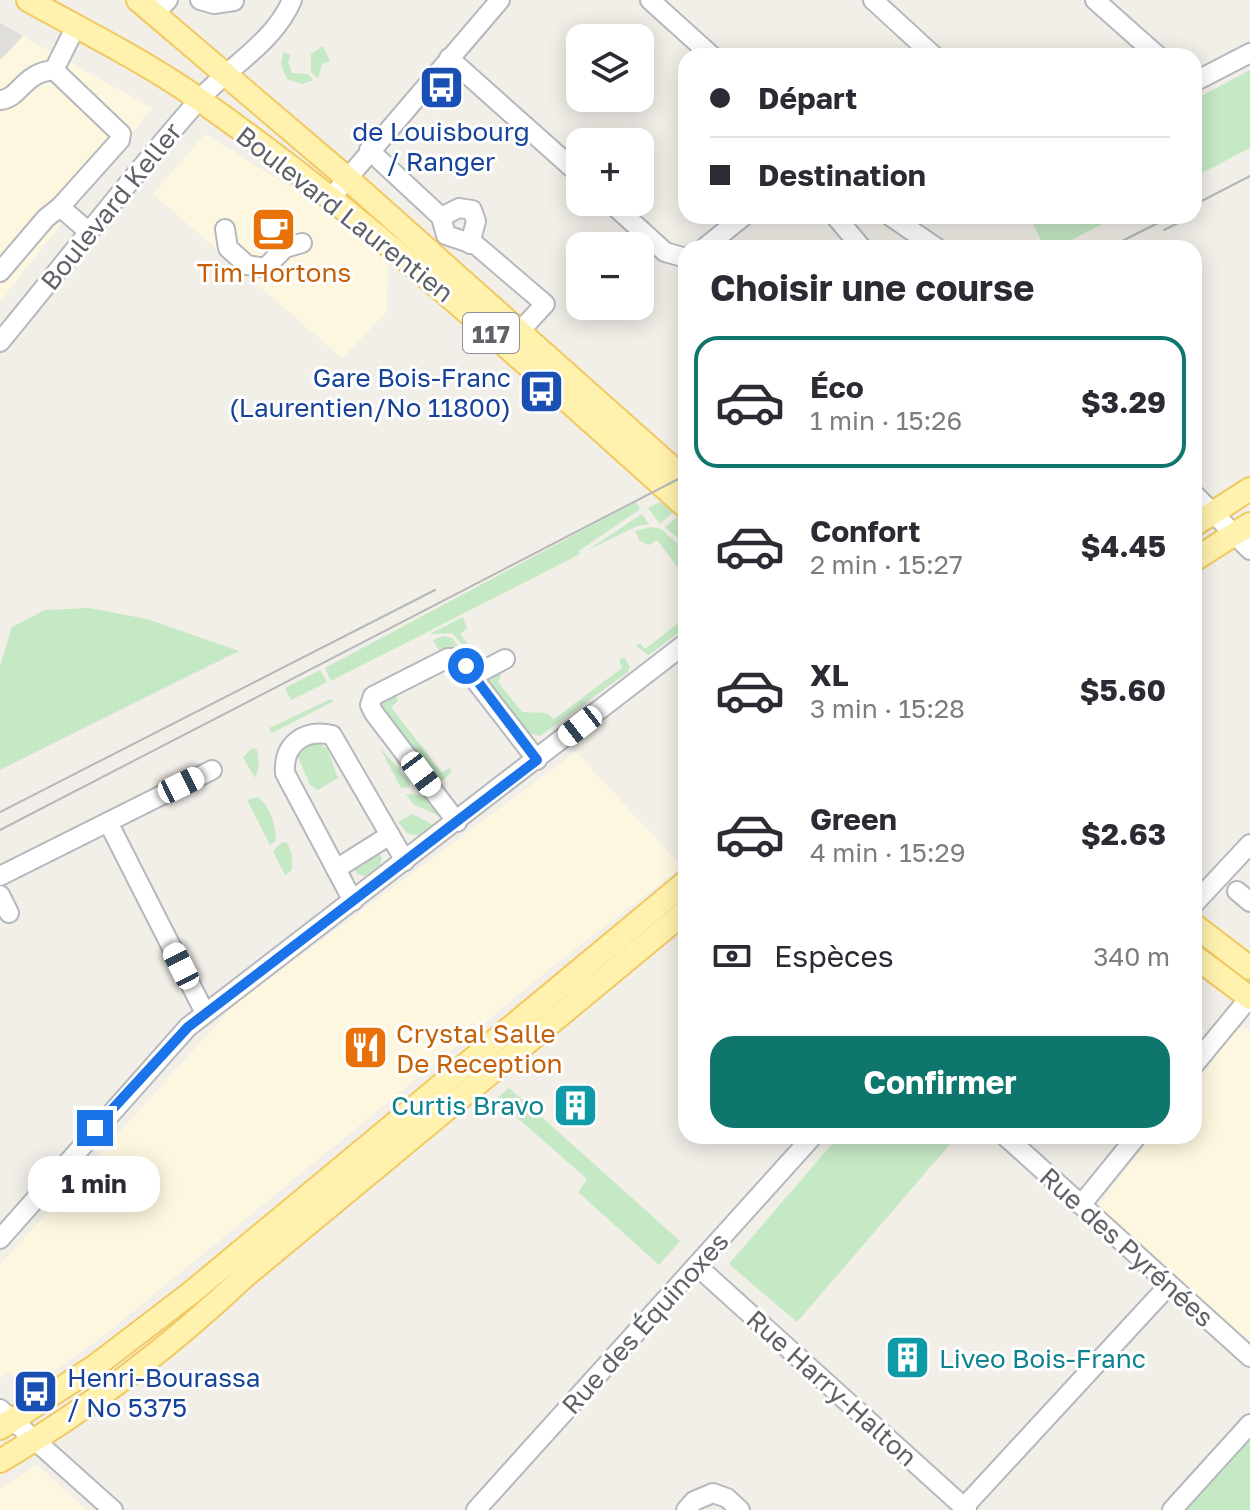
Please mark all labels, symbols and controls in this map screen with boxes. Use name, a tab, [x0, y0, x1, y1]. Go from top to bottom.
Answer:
map controls	[566, 24, 654, 320]
button: layers	[566, 24, 654, 112]
bus stop icon: de Louisbourg / Ranger	[417, 64, 465, 112]
text: Départ	[758, 80, 857, 116]
street label: Boulevard Keller	[34, 116, 188, 296]
place label: de Louisbourg / Ranger	[352, 116, 530, 177]
street label: Boulevard Laurentien	[230, 120, 460, 308]
button: +	[566, 128, 654, 216]
text: Destination	[758, 157, 926, 193]
cafe icon: Tim Hortons	[250, 205, 298, 253]
button: −	[566, 232, 654, 320]
place label: Tim Hortons	[197, 257, 351, 288]
text: Choisir une course	[710, 266, 1034, 309]
road number: 117	[463, 313, 519, 353]
place label: Gare Bois-Franc (Laurentien/No 11800)	[229, 362, 511, 423]
icon: car	[714, 366, 786, 438]
bus stop icon: Gare Bois-Franc (Laurentien/No 11800)	[518, 368, 566, 416]
text: Éco	[810, 369, 864, 405]
text: $3.29	[1081, 384, 1166, 420]
text: 1 min · 15:26	[810, 405, 962, 436]
icon: car	[714, 510, 786, 582]
text: Confort	[810, 513, 921, 549]
text: $4.45	[1081, 528, 1166, 564]
text: 2 min · 15:27	[810, 549, 963, 580]
route start	[448, 648, 484, 684]
icon: car	[714, 654, 786, 726]
text: XL	[810, 657, 849, 693]
text: $5.60	[1079, 672, 1166, 708]
text: 3 min · 15:28	[810, 693, 965, 724]
car	[554, 702, 606, 750]
car	[397, 748, 445, 800]
car	[154, 764, 208, 806]
icon: car	[714, 798, 786, 870]
text: Green	[810, 801, 897, 837]
text: $2.63	[1081, 816, 1166, 852]
text: 4 min · 15:29	[810, 837, 965, 868]
icon: cash	[710, 934, 754, 978]
text: Espèces	[774, 938, 894, 974]
car	[159, 939, 203, 993]
text: 340 m	[1093, 941, 1170, 972]
place label: Crystal Salle De Reception	[396, 1018, 562, 1079]
restaurant icon: Crystal Salle De Reception	[341, 1024, 389, 1072]
button: Confirmer	[710, 1036, 1170, 1128]
building icon: Curtis Bravo	[551, 1081, 599, 1129]
place label: Curtis Bravo	[391, 1090, 544, 1121]
route end	[77, 1110, 113, 1146]
callout: 1 min	[29, 1156, 161, 1212]
street label: Rue des Pyrénées	[1034, 1161, 1220, 1333]
text: 1 min	[61, 1168, 127, 1199]
street label: Rue des Équinoxes	[555, 1226, 735, 1420]
street label: Rue Harry-Halton	[741, 1303, 923, 1473]
building icon: Liveo Bois-Franc	[884, 1334, 932, 1382]
place label: Liveo Bois-Franc	[939, 1343, 1146, 1374]
place label: Henri-Bourassa / No 5375	[67, 1362, 260, 1423]
bus stop icon: Henri-Bourassa / No 5375	[12, 1368, 60, 1416]

